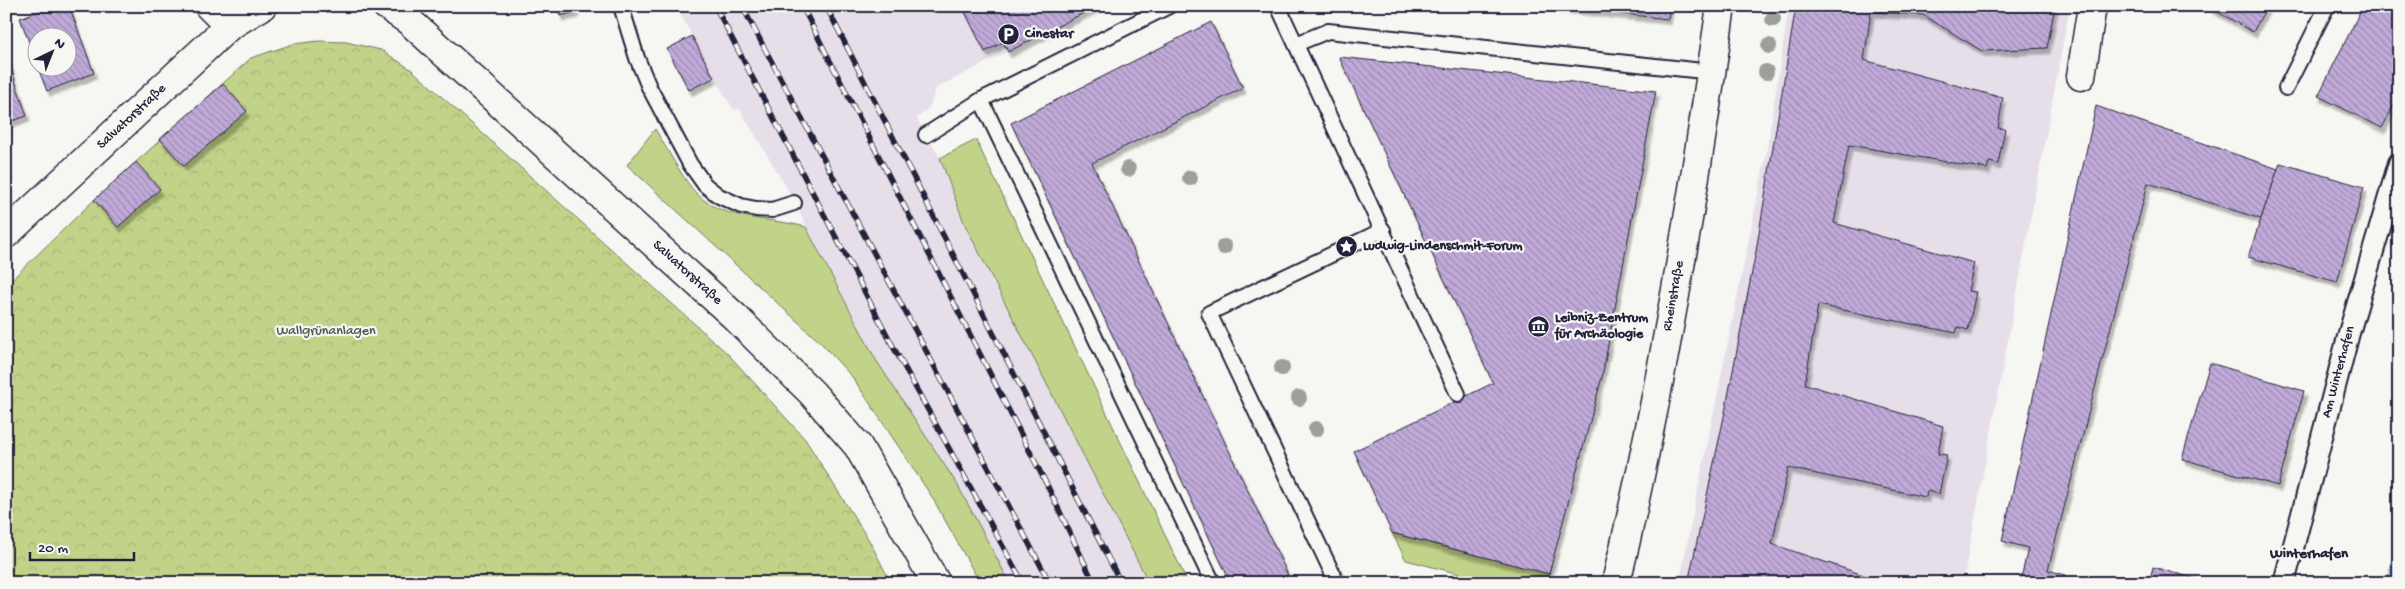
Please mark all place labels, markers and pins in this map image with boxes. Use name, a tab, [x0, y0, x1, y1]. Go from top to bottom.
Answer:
parking icon: Cinestar	[997, 22, 1021, 46]
place label: Cinestar	[1024, 26, 1075, 43]
place icon: Ludwig-Lindenschmit-Forum	[1335, 234, 1359, 258]
place label: Ludwig-Lindenschmit-Forum	[1363, 238, 1523, 255]
place label: Leibniz-Zentrum für Archäologie	[1554, 310, 1648, 343]
museum icon: Leibniz-Zentrum für Archäologie	[1527, 314, 1551, 338]

